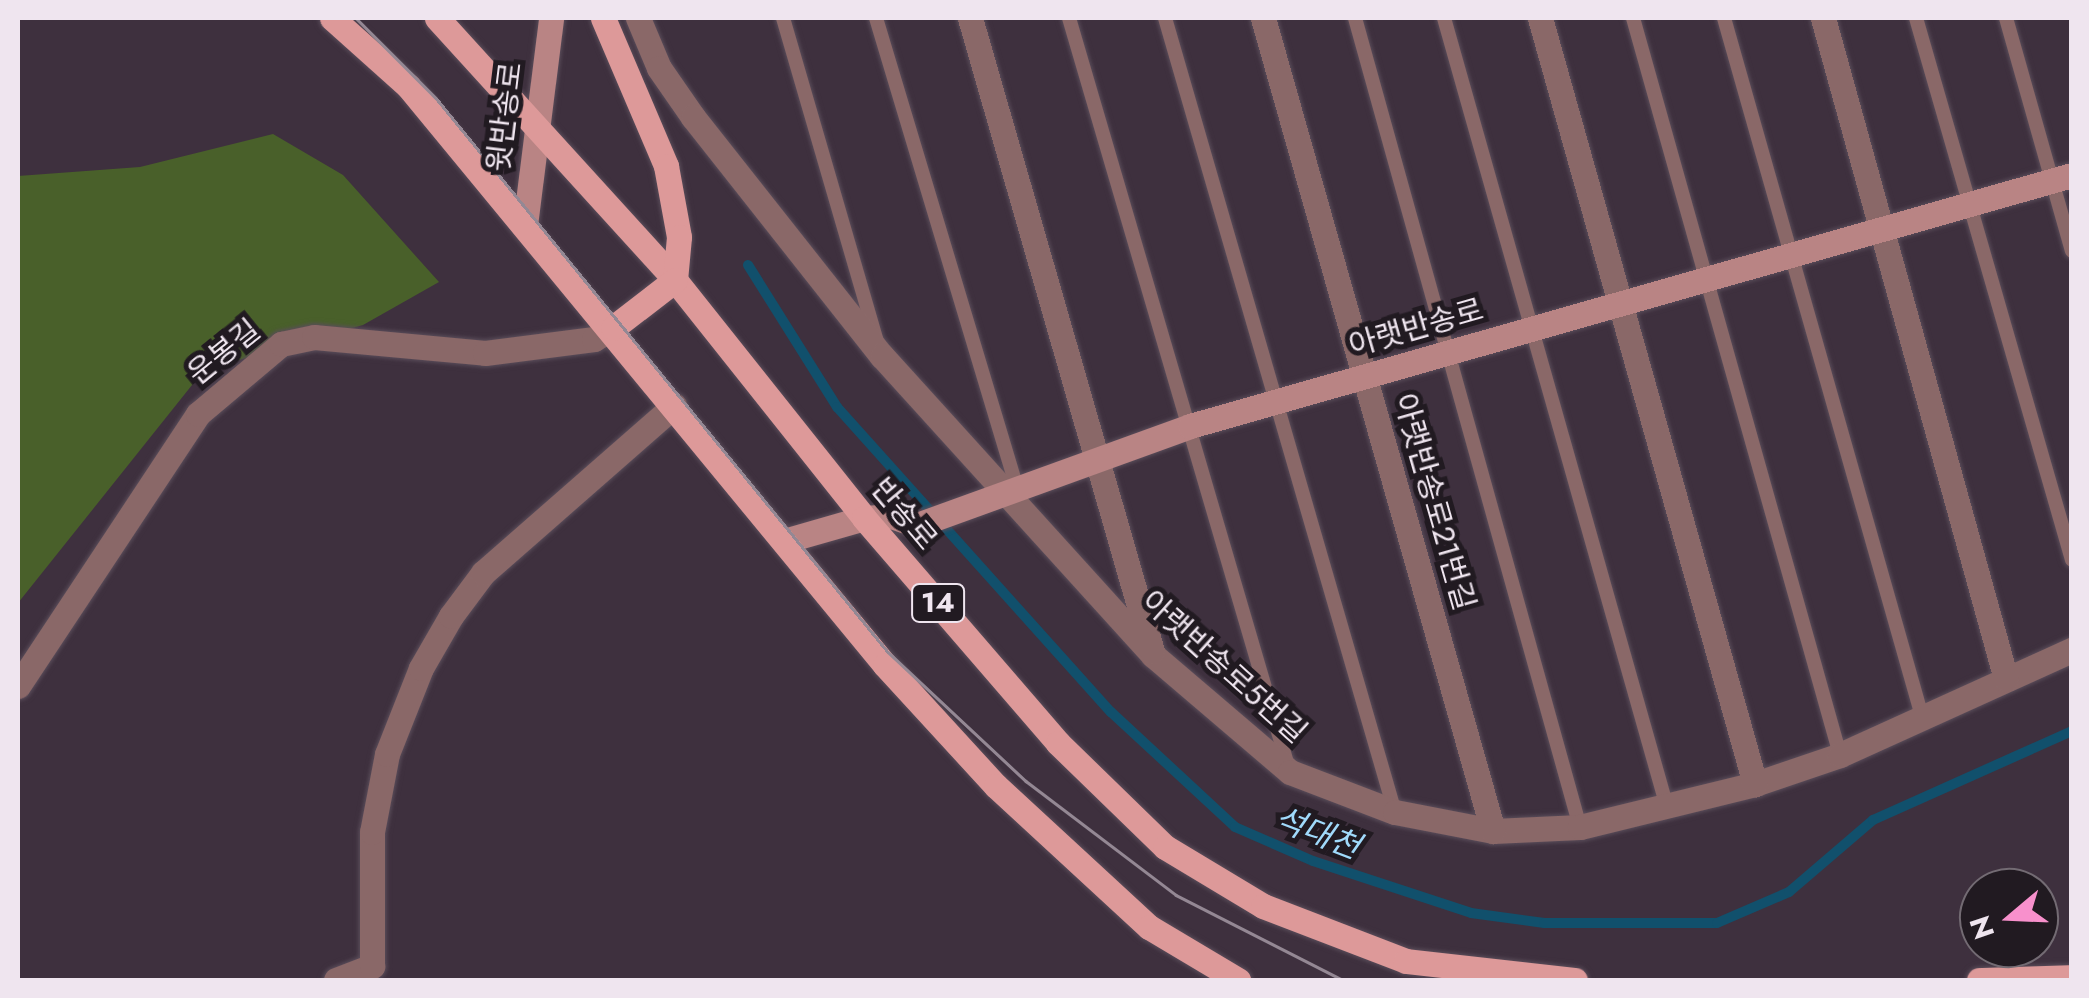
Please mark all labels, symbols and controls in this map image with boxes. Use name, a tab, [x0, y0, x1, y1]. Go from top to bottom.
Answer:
street label: 윗반송로	[480, 60, 530, 174]
street label: 아랫반송로	[1345, 292, 1487, 364]
street label: 운봉길	[180, 312, 268, 392]
street label: 아랫반송로21번길	[1386, 389, 1482, 615]
street label: 반송로	[864, 471, 944, 557]
road number: 14	[910, 580, 966, 626]
street label: 아랫반송로5번길	[1134, 583, 1314, 751]
water label: 석대천	[1269, 799, 1365, 867]
north arrow	[1959, 868, 2059, 968]
text: N	[1959, 910, 2005, 944]

